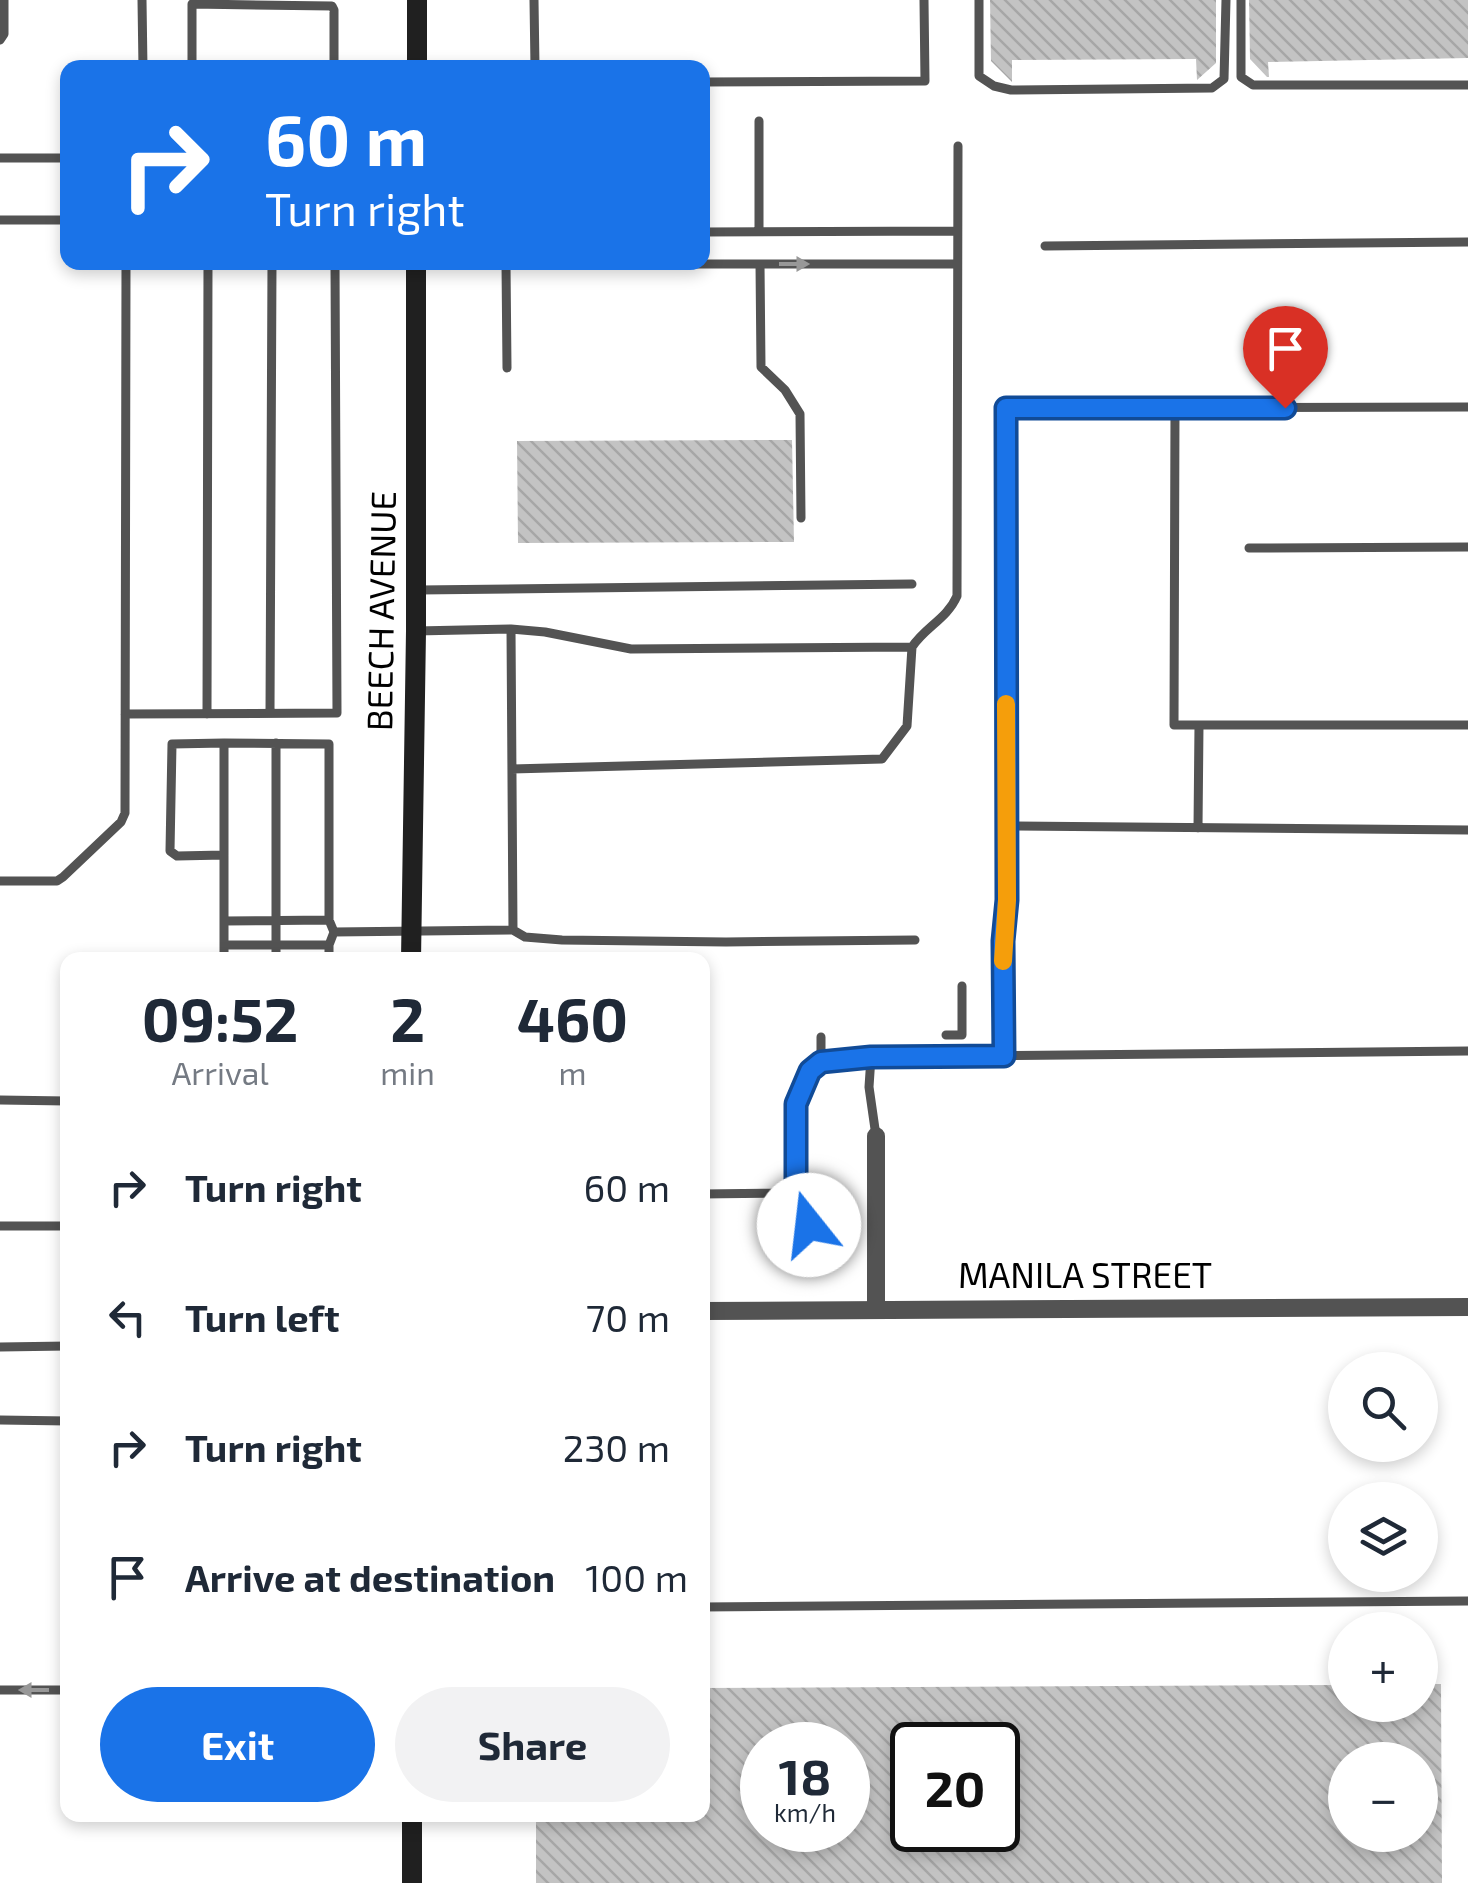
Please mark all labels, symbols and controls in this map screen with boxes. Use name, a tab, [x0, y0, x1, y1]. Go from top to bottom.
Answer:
text: 60 m	[265, 96, 427, 180]
icon: right	[100, 100, 230, 230]
text: Turn right	[265, 181, 465, 235]
one-way arrow	[778, 256, 810, 272]
pin	[1243, 306, 1328, 409]
icon: arrive	[1258, 321, 1313, 376]
street label: BEECH AVENUE	[357, 491, 403, 731]
text: 09:52	[142, 982, 298, 1054]
text: 2	[390, 982, 425, 1054]
text: 460	[517, 982, 628, 1054]
text: Arrival	[171, 1053, 269, 1091]
text: min	[380, 1053, 435, 1091]
text: m	[558, 1053, 586, 1091]
icon: right	[100, 1160, 155, 1215]
text: Turn right	[185, 1164, 362, 1210]
text: 60 m	[584, 1164, 670, 1210]
position arrow	[757, 1173, 861, 1277]
street label: MANILA STREET	[958, 1253, 1212, 1295]
icon: left	[100, 1290, 155, 1345]
text: Turn left	[185, 1294, 340, 1340]
text: 70 m	[586, 1294, 670, 1340]
map controls	[1328, 1352, 1438, 1852]
button: search	[1328, 1352, 1438, 1462]
icon: right	[100, 1420, 155, 1475]
text: Turn right	[185, 1424, 362, 1470]
text: 230 m	[563, 1424, 670, 1470]
button: layers	[1328, 1482, 1438, 1592]
icon: arrive	[100, 1550, 155, 1605]
text: Arrive at destination	[185, 1554, 555, 1600]
text: 100 m	[585, 1554, 688, 1600]
button: +	[1328, 1612, 1438, 1722]
one-way arrow	[17, 1682, 49, 1698]
button: Exit	[100, 1687, 375, 1802]
button: Share	[395, 1687, 670, 1802]
speed limit sign: 20	[890, 1722, 1020, 1852]
button: −	[1328, 1742, 1438, 1852]
text: 18	[779, 1745, 831, 1805]
text: km/h	[774, 1797, 836, 1827]

